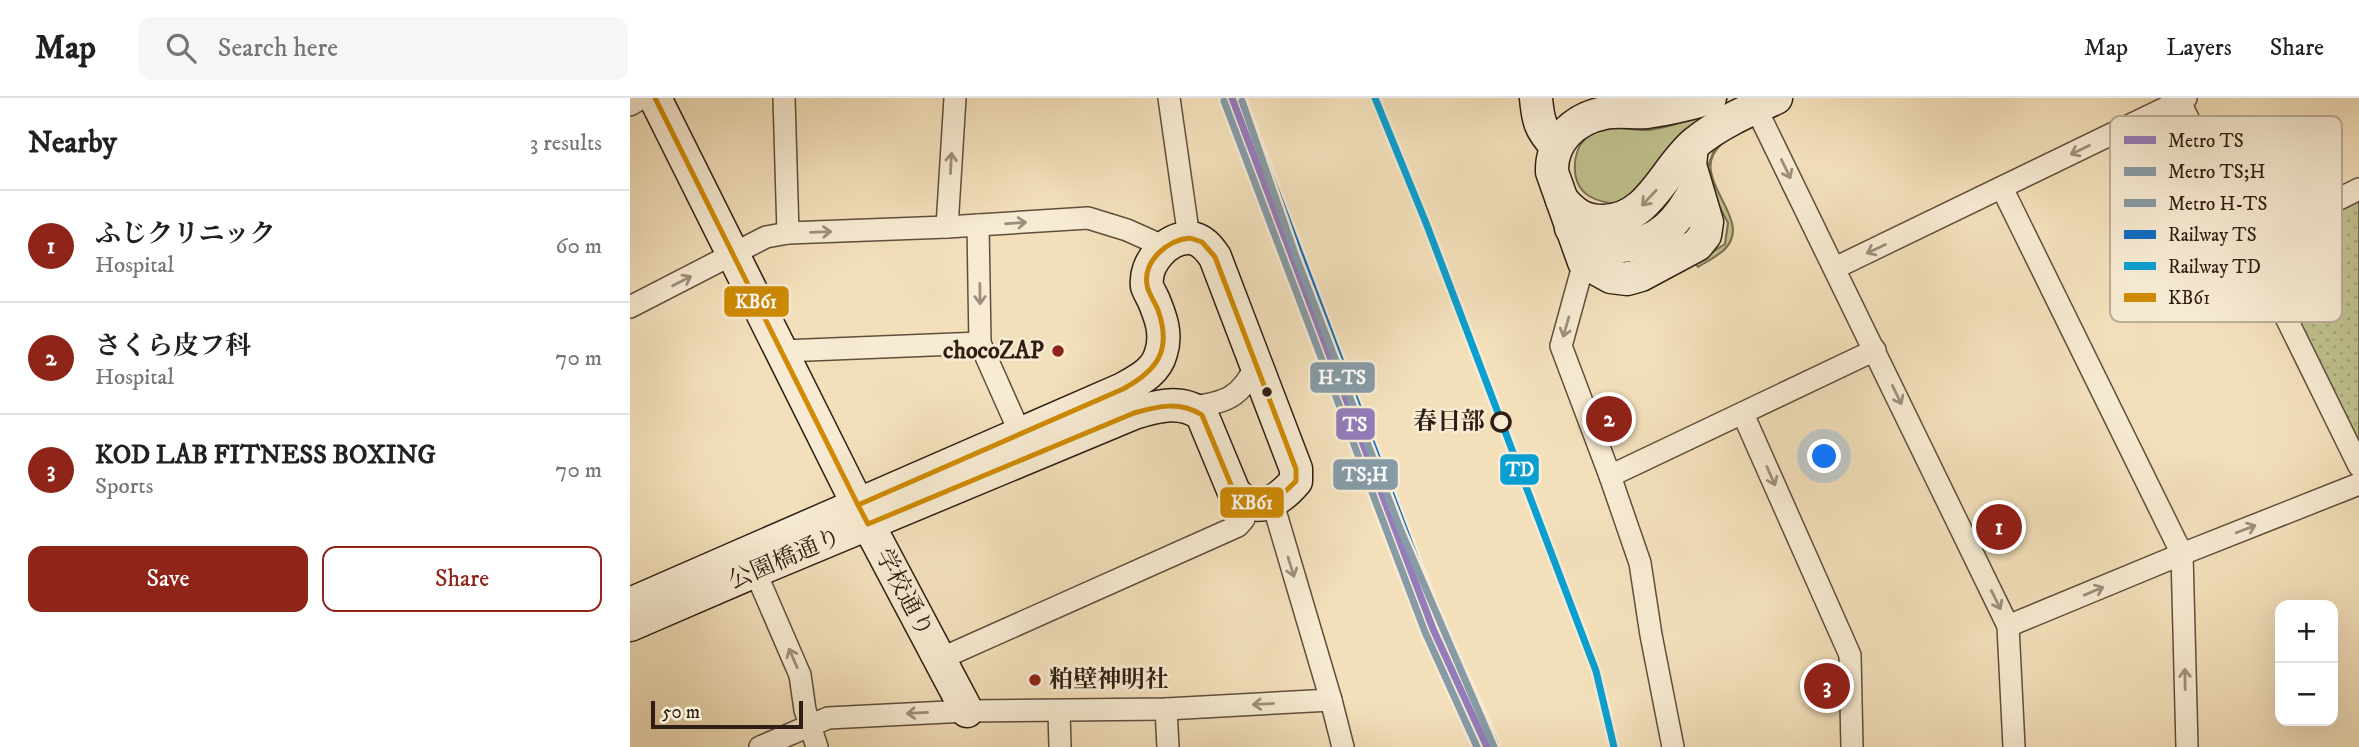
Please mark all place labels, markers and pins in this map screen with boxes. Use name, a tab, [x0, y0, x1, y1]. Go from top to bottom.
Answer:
place label: chocoZAP	[943, 336, 1044, 366]
marker: chocoZAP	[1050, 343, 1066, 359]
unlabelled marker	[1260, 385, 1274, 399]
pin: 2	[1586, 393, 1632, 445]
place label: 春日部	[1413, 407, 1485, 437]
marker: 春日部	[1491, 412, 1511, 432]
pin: 1	[1976, 501, 2022, 553]
pin: 3	[1804, 660, 1850, 712]
place label: 粕壁神明社	[1049, 665, 1169, 695]
marker: 粕壁神明社	[1027, 672, 1043, 688]

